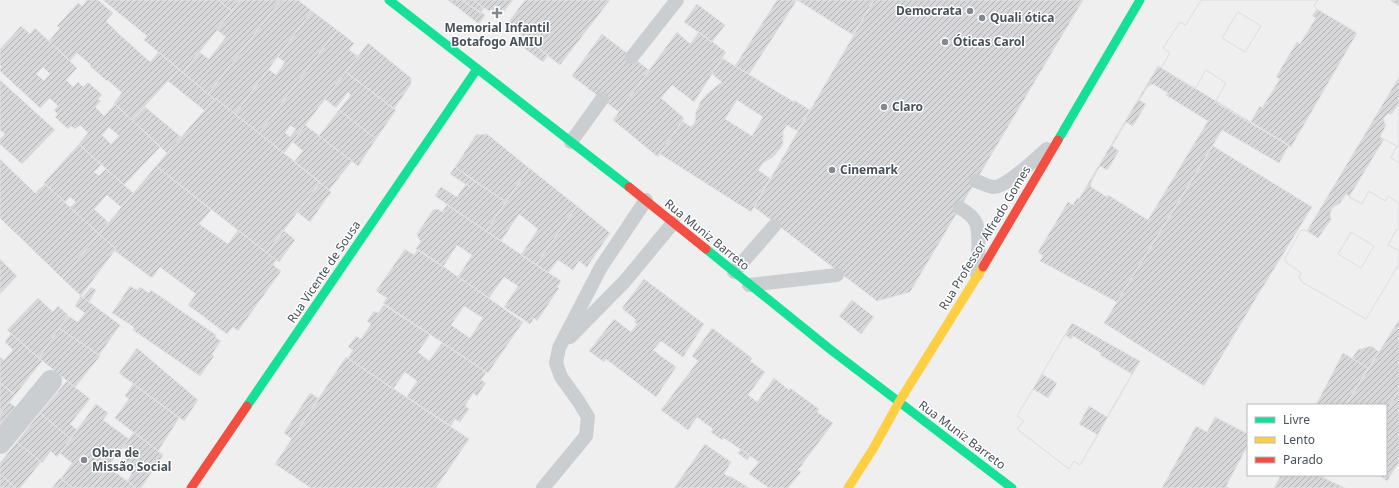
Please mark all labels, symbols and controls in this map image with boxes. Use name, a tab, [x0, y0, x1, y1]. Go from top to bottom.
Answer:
place label: Democrata	[896, 2, 962, 19]
marker: Democrata	[965, 6, 975, 16]
marker: Memorial Infantil Botafogo AMIU	[491, 7, 503, 19]
place label: Quali ótica	[990, 9, 1054, 26]
marker: Quali ótica	[977, 13, 987, 23]
place label: Memorial Infantil Botafogo AMIU	[445, 19, 550, 50]
place label: Óticas Carol	[953, 33, 1025, 50]
marker: Óticas Carol	[940, 37, 950, 47]
place label: Claro	[892, 98, 923, 115]
marker: Claro	[879, 102, 889, 112]
place label: Cinemark	[840, 161, 899, 178]
street label: Rua Professor Alfredo Gomes	[935, 162, 1035, 313]
marker: Cinemark	[827, 165, 837, 175]
street label: Rua Muniz Barreto	[661, 195, 753, 274]
street label: Rua Vicente de Sousa	[283, 217, 364, 326]
street label: Rua Muniz Barreto	[915, 396, 1009, 473]
legend	[1247, 404, 1387, 476]
text: Livre	[1283, 411, 1310, 428]
text: Lento	[1283, 431, 1315, 448]
place label: Obra de Missão Social	[92, 444, 171, 475]
text: Parado	[1283, 451, 1323, 468]
marker: Obra de Missão Social	[79, 455, 89, 465]

